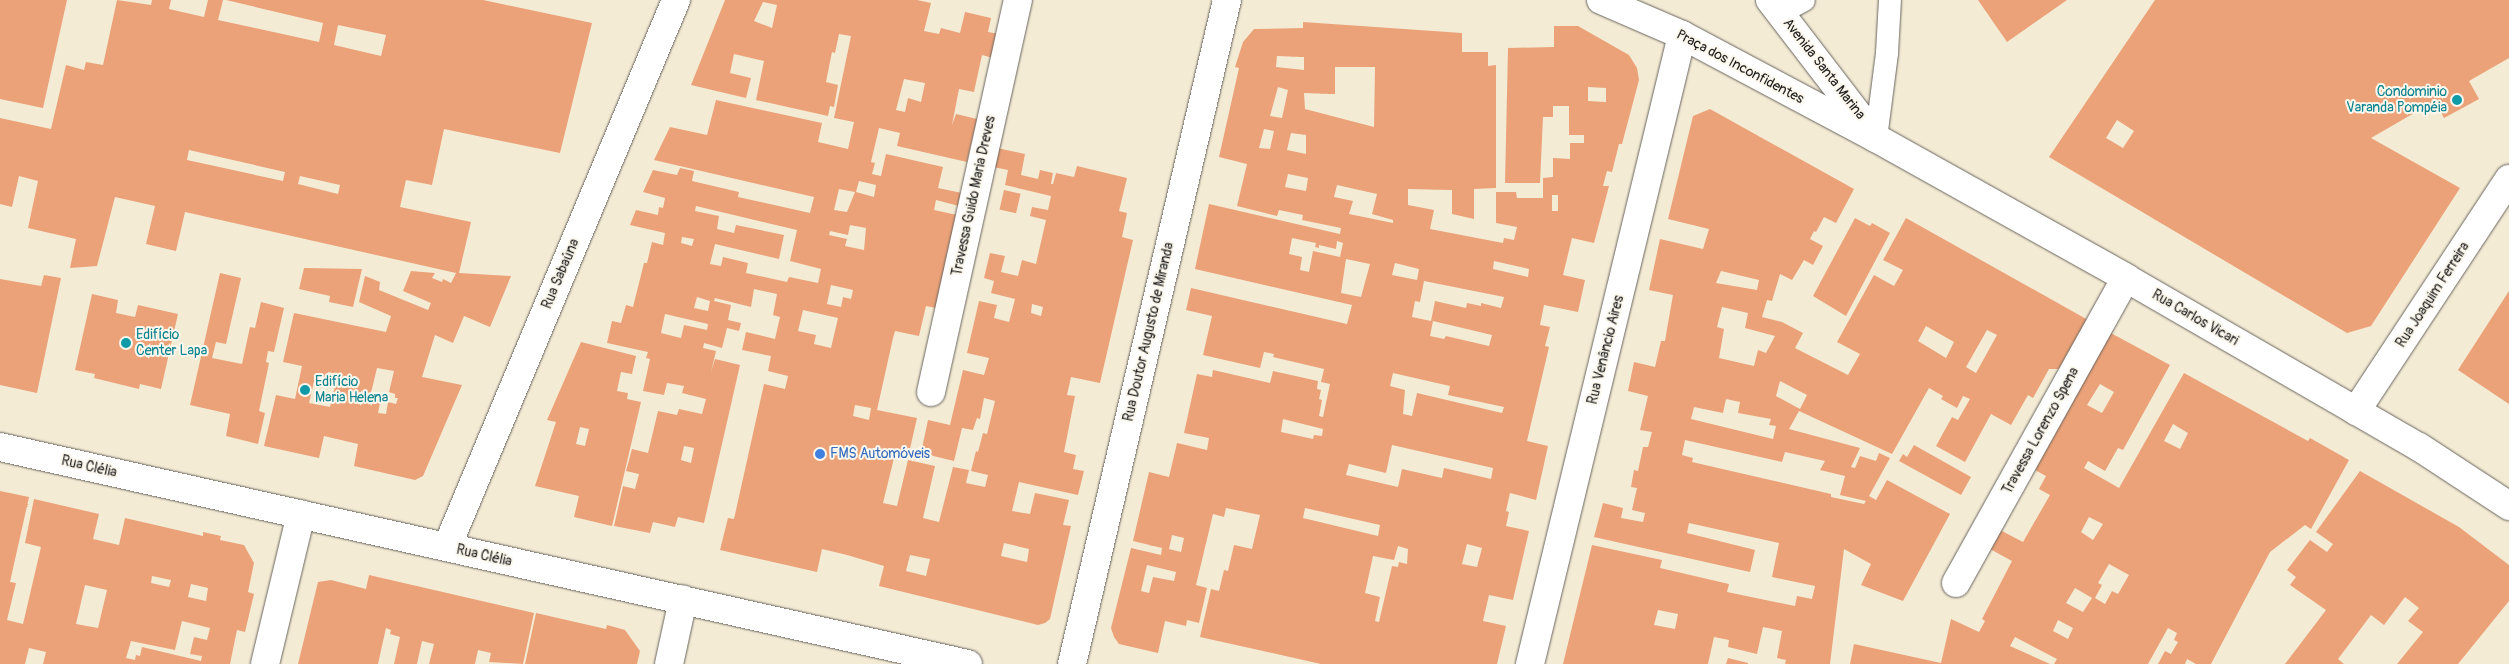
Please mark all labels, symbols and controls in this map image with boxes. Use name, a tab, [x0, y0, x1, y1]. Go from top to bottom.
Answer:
street label: Avenida Santa Marina	[1779, 15, 1869, 123]
street label: Praça dos Inconfidentes	[1673, 26, 1807, 108]
place label: Condominio Varanda Pompéia	[2346, 84, 2447, 116]
marker: Condominio Varanda Pompéia	[2451, 94, 2463, 106]
street label: Travessa Guido Maria Dreves	[949, 114, 999, 278]
street label: Rua Sabaúna	[539, 236, 583, 312]
street label: Rua Joaquim Ferreira	[2393, 239, 2473, 351]
street label: Rua Doutor Augusto de Miranda	[1120, 241, 1178, 423]
street label: Rua Carlos Vicari	[2149, 286, 2241, 350]
street label: Rua Venâncio Aires	[1584, 294, 1628, 406]
place label: Edifício Center Lapa	[136, 327, 207, 360]
marker: Edifício Center Lapa	[120, 337, 132, 349]
street label: Travessa Lorenzo Spena	[1999, 365, 2083, 497]
place label: Edifício Maria Helena	[315, 374, 388, 407]
marker: Edifício Maria Helena	[299, 384, 311, 396]
place label: FMS Automóveis	[830, 446, 930, 462]
marker: FMS Automóveis	[814, 448, 826, 460]
street label: Rua Clélia	[60, 452, 118, 482]
street label: Rua Clélia	[455, 541, 513, 571]

